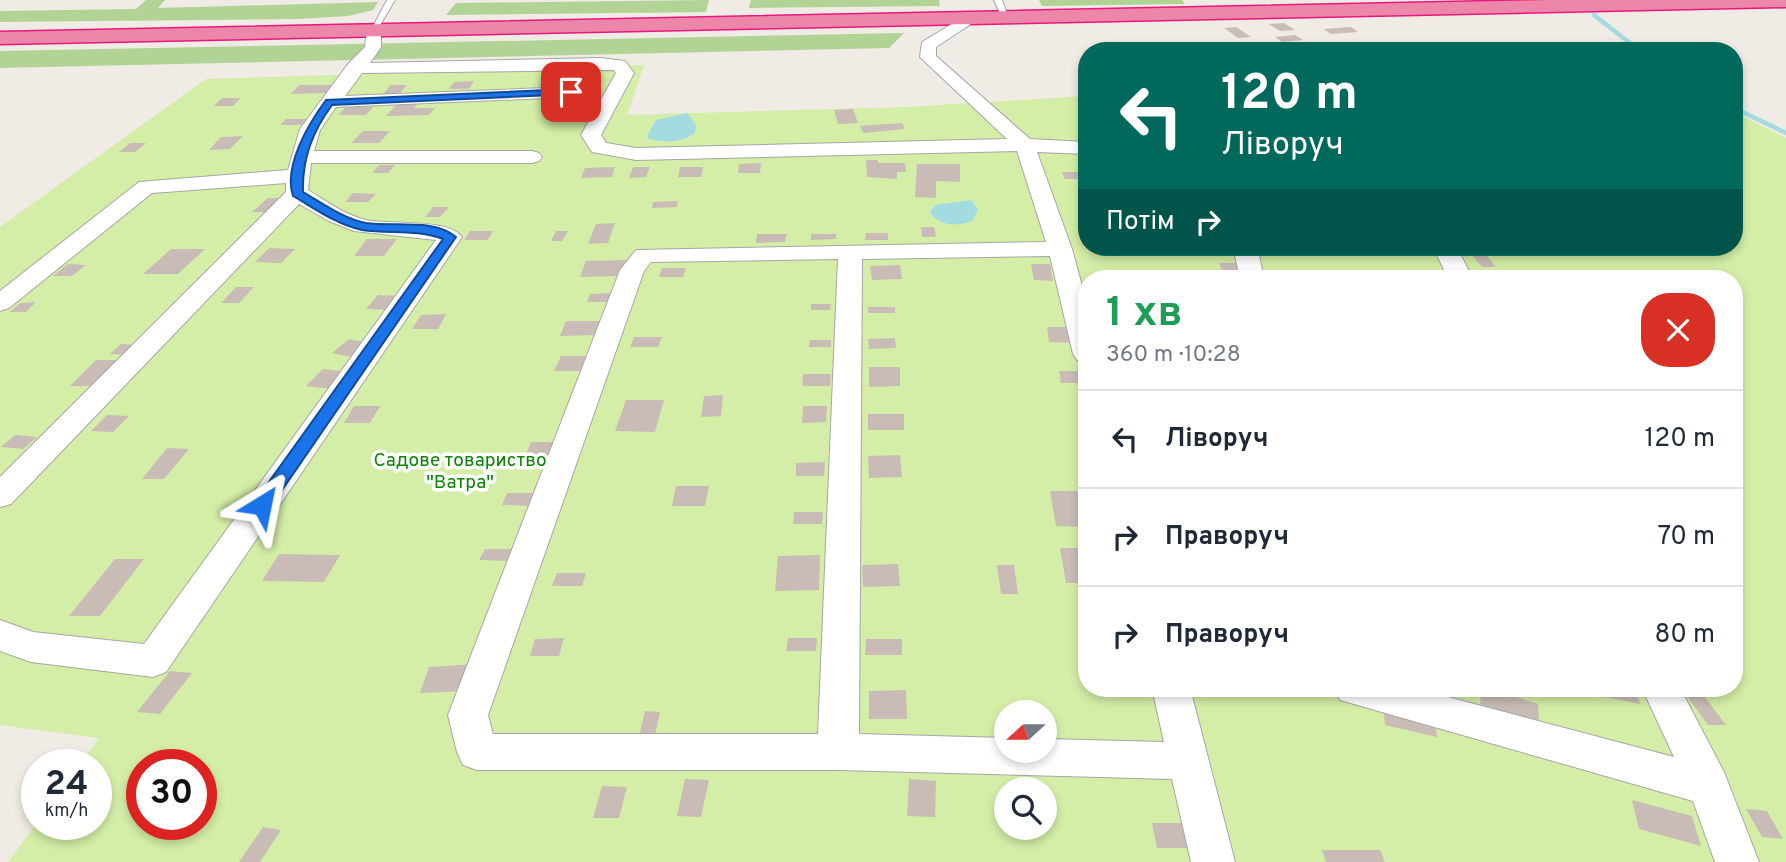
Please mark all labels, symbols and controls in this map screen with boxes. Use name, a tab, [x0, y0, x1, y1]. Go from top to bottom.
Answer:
pin	[541, 62, 601, 122]
text: 120 m	[1221, 65, 1358, 127]
icon: left	[1106, 70, 1197, 161]
icon: arrive	[552, 73, 590, 111]
text: Ліворуч	[1221, 126, 1344, 166]
icon: right	[1189, 203, 1227, 241]
text: Потім	[1106, 206, 1175, 239]
text: 1 хв	[1106, 288, 1183, 341]
button: close	[1641, 293, 1715, 367]
text: 360 m · 10:28	[1106, 341, 1241, 370]
icon: left	[1106, 420, 1144, 458]
text: Ліворуч	[1165, 423, 1268, 456]
text: 120 m	[1645, 423, 1715, 456]
park label: Садове товариство "Ватра"	[373, 449, 547, 495]
position arrow	[225, 468, 299, 542]
icon: right	[1106, 518, 1144, 556]
text: Праворуч	[1165, 521, 1289, 554]
text: 70 m	[1657, 521, 1715, 554]
icon: right	[1106, 616, 1144, 654]
text: Праворуч	[1165, 619, 1289, 652]
text: 80 m	[1655, 619, 1715, 652]
north arrow	[994, 700, 1057, 763]
map controls	[994, 700, 1057, 840]
speed limit sign: 30	[126, 749, 217, 840]
text: 24	[45, 763, 88, 807]
button: search	[994, 777, 1057, 840]
text: km/h	[45, 800, 88, 823]

